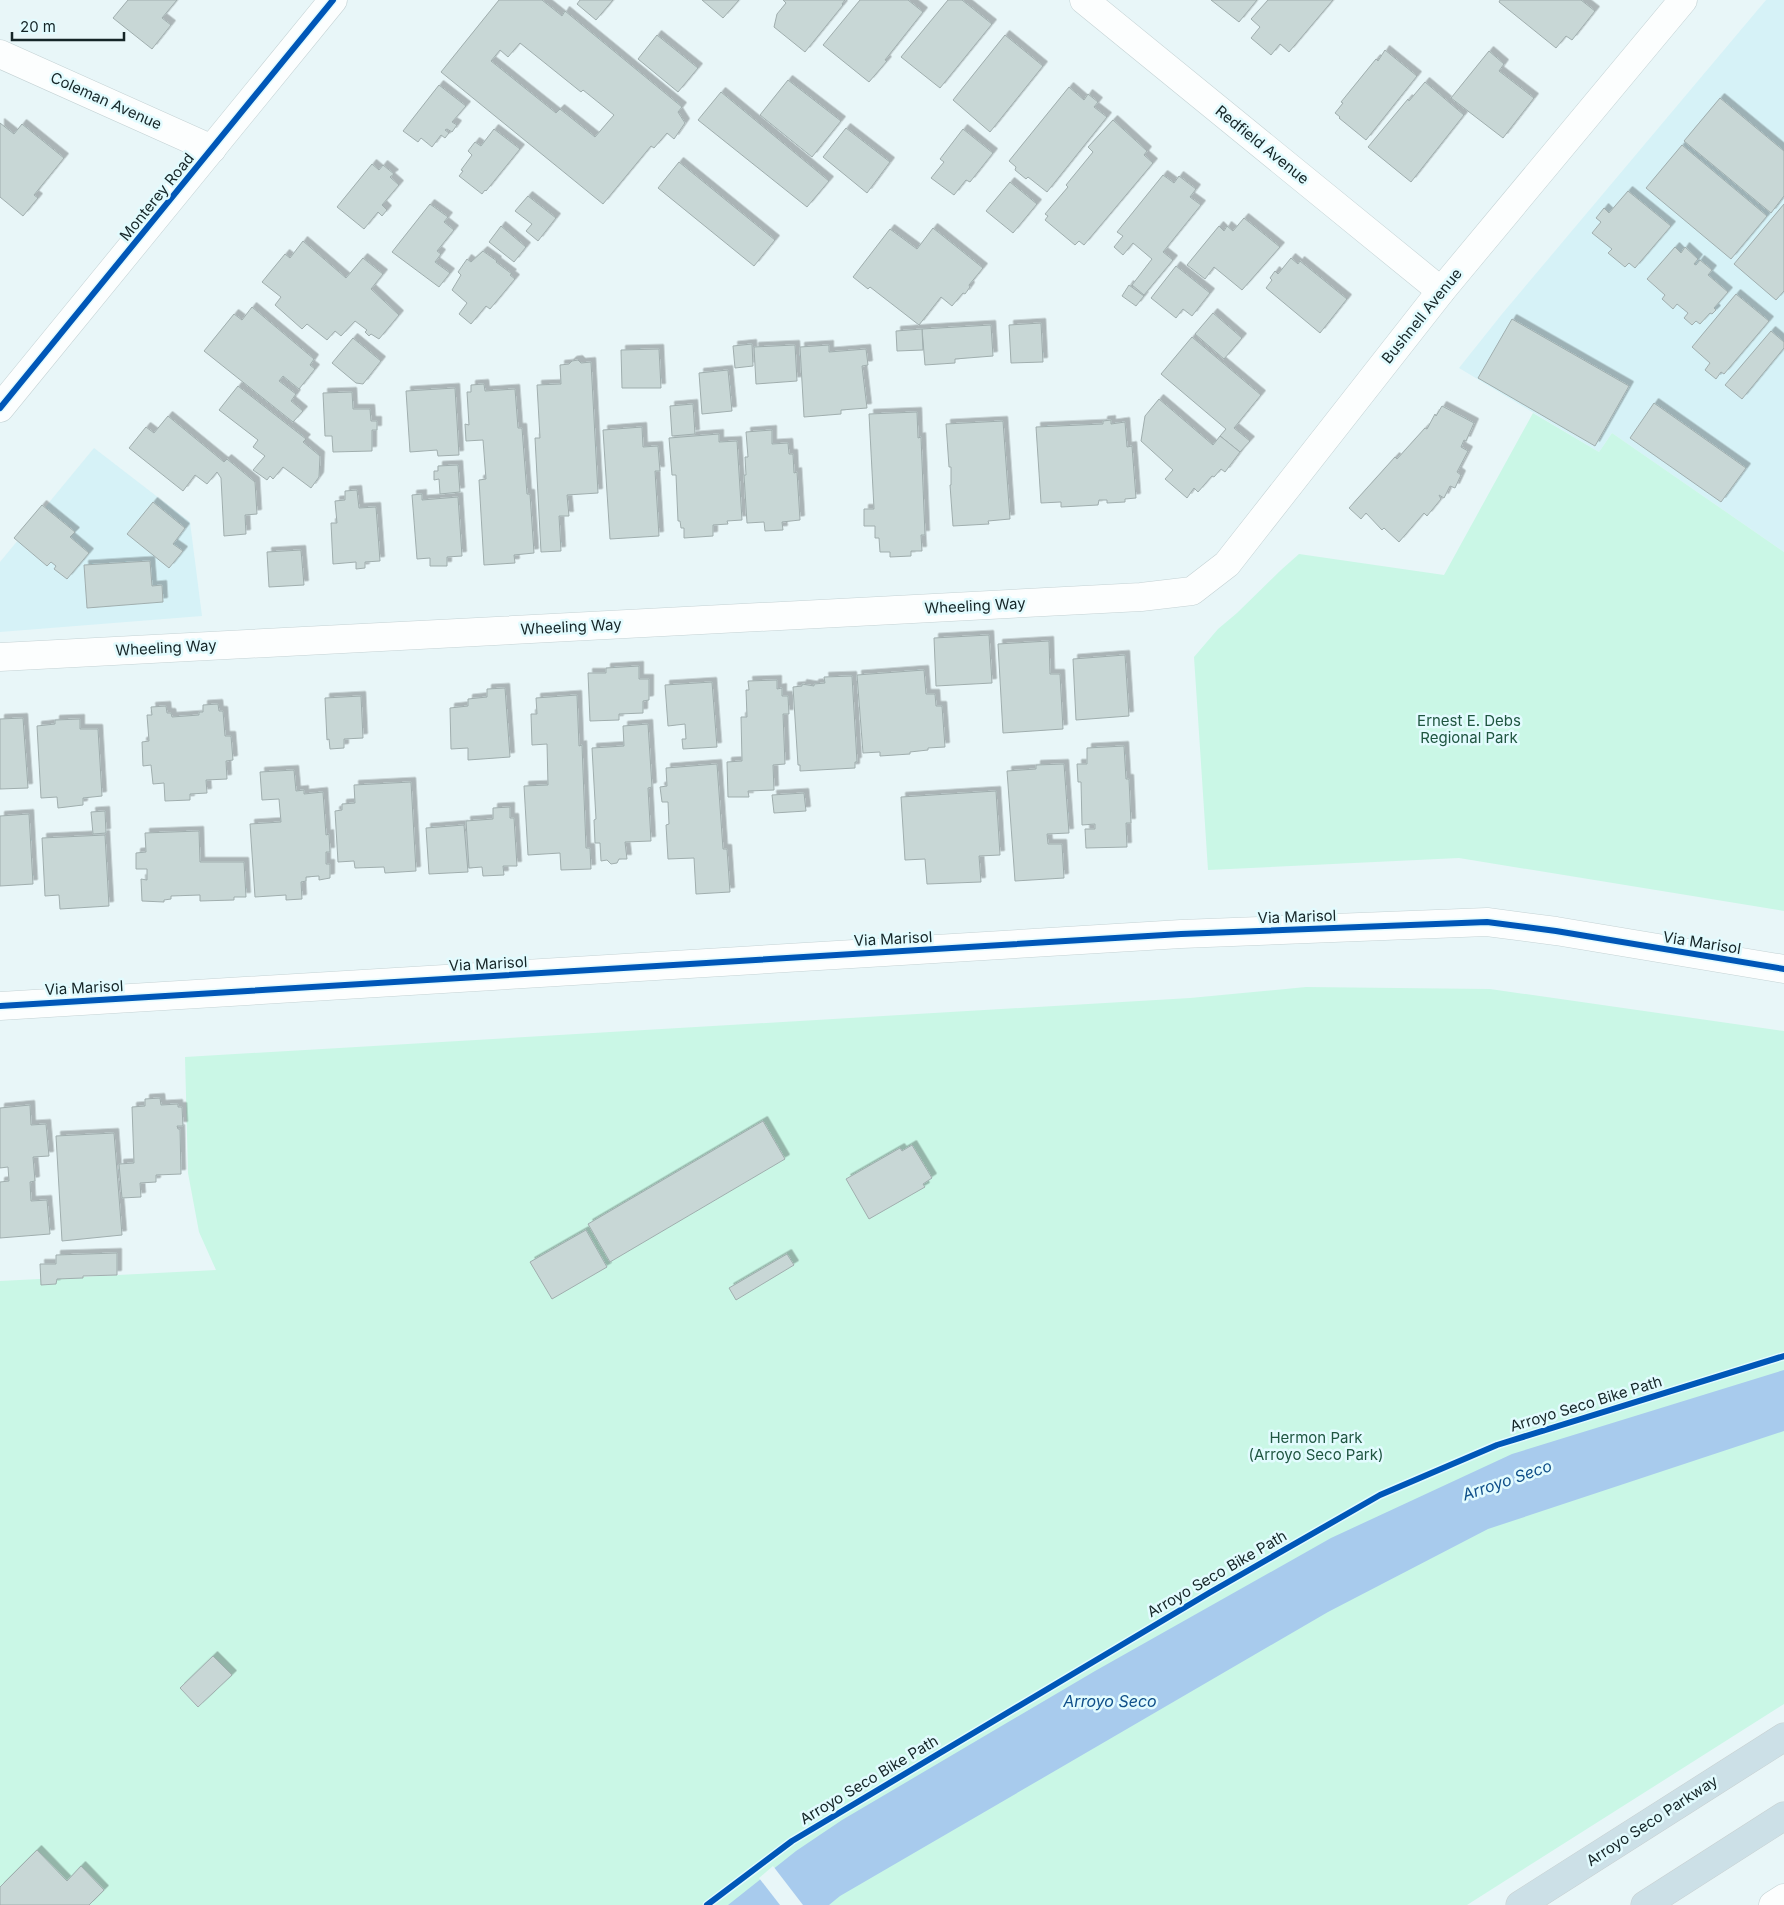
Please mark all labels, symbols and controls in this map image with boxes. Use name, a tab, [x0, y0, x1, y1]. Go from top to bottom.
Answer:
scale bar	[12, 10, 125, 42]
text: 20 m	[20, 17, 56, 36]
street label: Coleman Avenue	[48, 68, 165, 134]
street label: Redfield Avenue	[1212, 101, 1313, 188]
street label: Monterey Road	[115, 149, 198, 244]
street label: Bushnell Avenue	[1377, 264, 1466, 367]
street label: Wheeling Way	[924, 593, 1027, 618]
street label: Wheeling Way	[520, 614, 623, 639]
street label: Wheeling Way	[115, 635, 218, 660]
park label: Ernest E. Debs Regional Park	[1417, 711, 1521, 747]
street label: Via Marisol	[1257, 906, 1337, 927]
street label: Via Marisol	[853, 927, 933, 950]
street label: Via Marisol	[1662, 927, 1742, 958]
street label: Via Marisol	[448, 952, 528, 975]
street label: Via Marisol	[44, 976, 124, 999]
street label: Arroyo Seco Bike Path	[1508, 1371, 1664, 1436]
park label: Hermon Park (Arroyo Seco Park)	[1249, 1428, 1383, 1464]
water label: Arroyo Seco	[1459, 1455, 1554, 1505]
street label: Arroyo Seco Bike Path	[1144, 1526, 1290, 1621]
water label: Arroyo Seco	[1062, 1691, 1157, 1711]
street label: Arroyo Seco Bike Path	[796, 1731, 941, 1828]
street label: Arroyo Seco Parkway	[1582, 1771, 1721, 1870]

